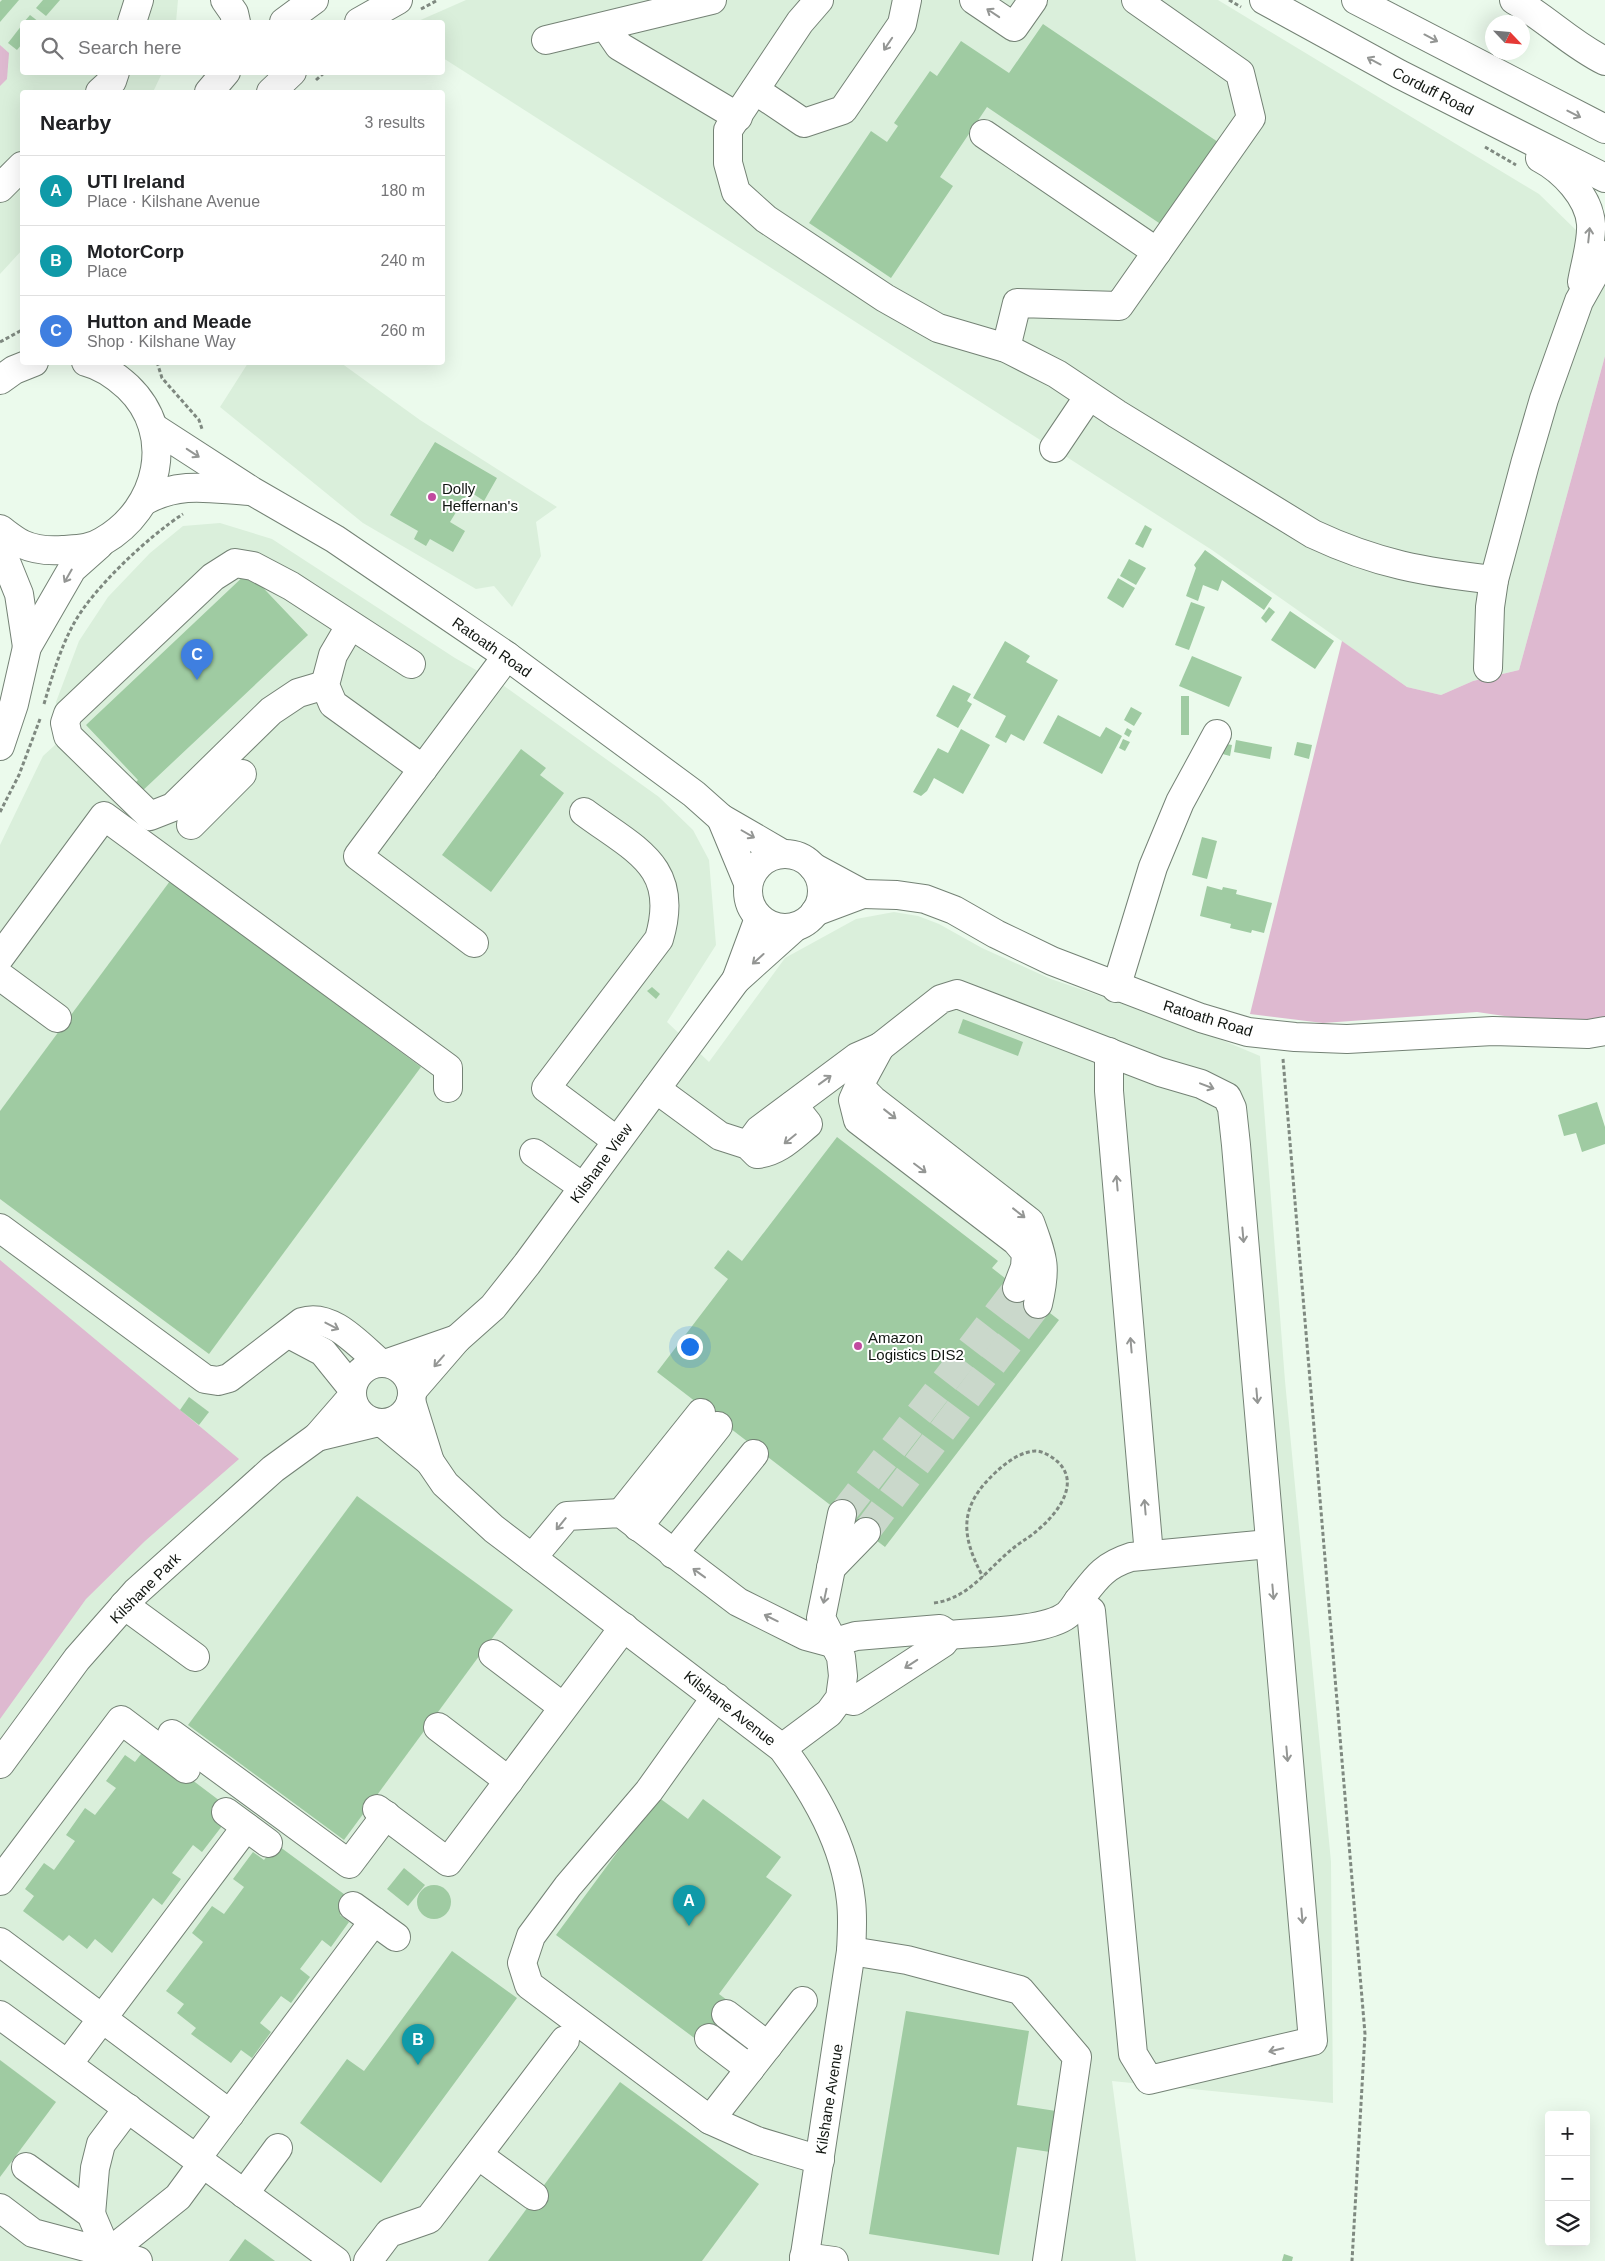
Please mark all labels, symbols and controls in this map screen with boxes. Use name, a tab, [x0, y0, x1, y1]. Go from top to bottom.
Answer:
one-way arrow	[987, 8, 1001, 18]
north arrow	[1485, 15, 1530, 60]
search box	[20, 20, 445, 75]
icon: search	[38, 34, 66, 62]
one-way arrow	[1423, 34, 1438, 43]
text: Search here	[78, 37, 182, 58]
one-way arrow	[883, 37, 893, 51]
one-way arrow	[1367, 56, 1382, 65]
street label: Corduff Road	[1390, 63, 1476, 119]
one-way arrow	[1567, 109, 1582, 119]
text: Nearby	[40, 111, 111, 134]
text: 3 results	[365, 114, 425, 131]
text: UTI Ireland	[87, 171, 185, 192]
text: A	[50, 182, 62, 199]
text: 180 m	[381, 182, 425, 199]
text: Place · Kilshane Avenue	[87, 193, 260, 210]
one-way arrow	[1585, 228, 1594, 244]
text: MotorCorp	[87, 241, 184, 262]
text: B	[50, 252, 62, 269]
text: 240 m	[381, 252, 425, 269]
text: Place	[87, 263, 127, 280]
text: Hutton and Meade	[87, 311, 252, 332]
text: C	[50, 322, 62, 339]
text: 260 m	[381, 322, 425, 339]
text: Shop · Kilshane Way	[87, 333, 236, 350]
one-way arrow	[186, 449, 200, 459]
place label: Dolly Heffernan's	[442, 480, 518, 514]
marker: Dolly Heffernan's	[426, 491, 438, 503]
one-way arrow	[62, 569, 72, 583]
street label: Ratoath Road	[449, 613, 535, 681]
pin: C	[181, 639, 213, 680]
one-way arrow	[741, 829, 756, 839]
one-way arrow	[752, 954, 765, 965]
street label: Ratoath Road	[1161, 996, 1255, 1040]
one-way arrow	[818, 1075, 831, 1086]
one-way arrow	[1199, 1082, 1214, 1091]
one-way arrow	[883, 1108, 896, 1119]
street label: Kilshane View	[567, 1120, 636, 1206]
one-way arrow	[783, 1134, 796, 1145]
one-way arrow	[913, 1162, 926, 1173]
one-way arrow	[1112, 1175, 1122, 1191]
one-way arrow	[1012, 1208, 1026, 1218]
one-way arrow	[1238, 1226, 1248, 1242]
one-way arrow	[324, 1322, 339, 1331]
place label: Amazon Logistics DIS2	[868, 1329, 964, 1363]
your location	[677, 1334, 703, 1360]
one-way arrow	[1126, 1337, 1136, 1353]
marker: Amazon Logistics DIS2	[852, 1340, 864, 1352]
one-way arrow	[433, 1354, 445, 1367]
one-way arrow	[1252, 1388, 1261, 1404]
one-way arrow	[1140, 1499, 1150, 1515]
one-way arrow	[555, 1517, 566, 1530]
street label: Kilshane Park	[106, 1549, 184, 1627]
one-way arrow	[692, 1568, 706, 1578]
one-way arrow	[1269, 1584, 1278, 1600]
one-way arrow	[820, 1588, 829, 1604]
one-way arrow	[764, 1613, 779, 1622]
one-way arrow	[904, 1659, 918, 1669]
street label: Kilshane Avenue	[681, 1667, 779, 1749]
one-way arrow	[1283, 1746, 1292, 1762]
pin: A	[673, 1885, 705, 1926]
one-way arrow	[1297, 1908, 1306, 1924]
pin: B	[402, 2024, 434, 2065]
street label: Kilshane Avenue	[812, 2043, 846, 2155]
one-way arrow	[1269, 2045, 1285, 2055]
map controls	[1545, 2111, 1590, 2246]
button: +	[1545, 2111, 1590, 2156]
button: −	[1545, 2156, 1590, 2201]
button: layers	[1545, 2201, 1590, 2246]

